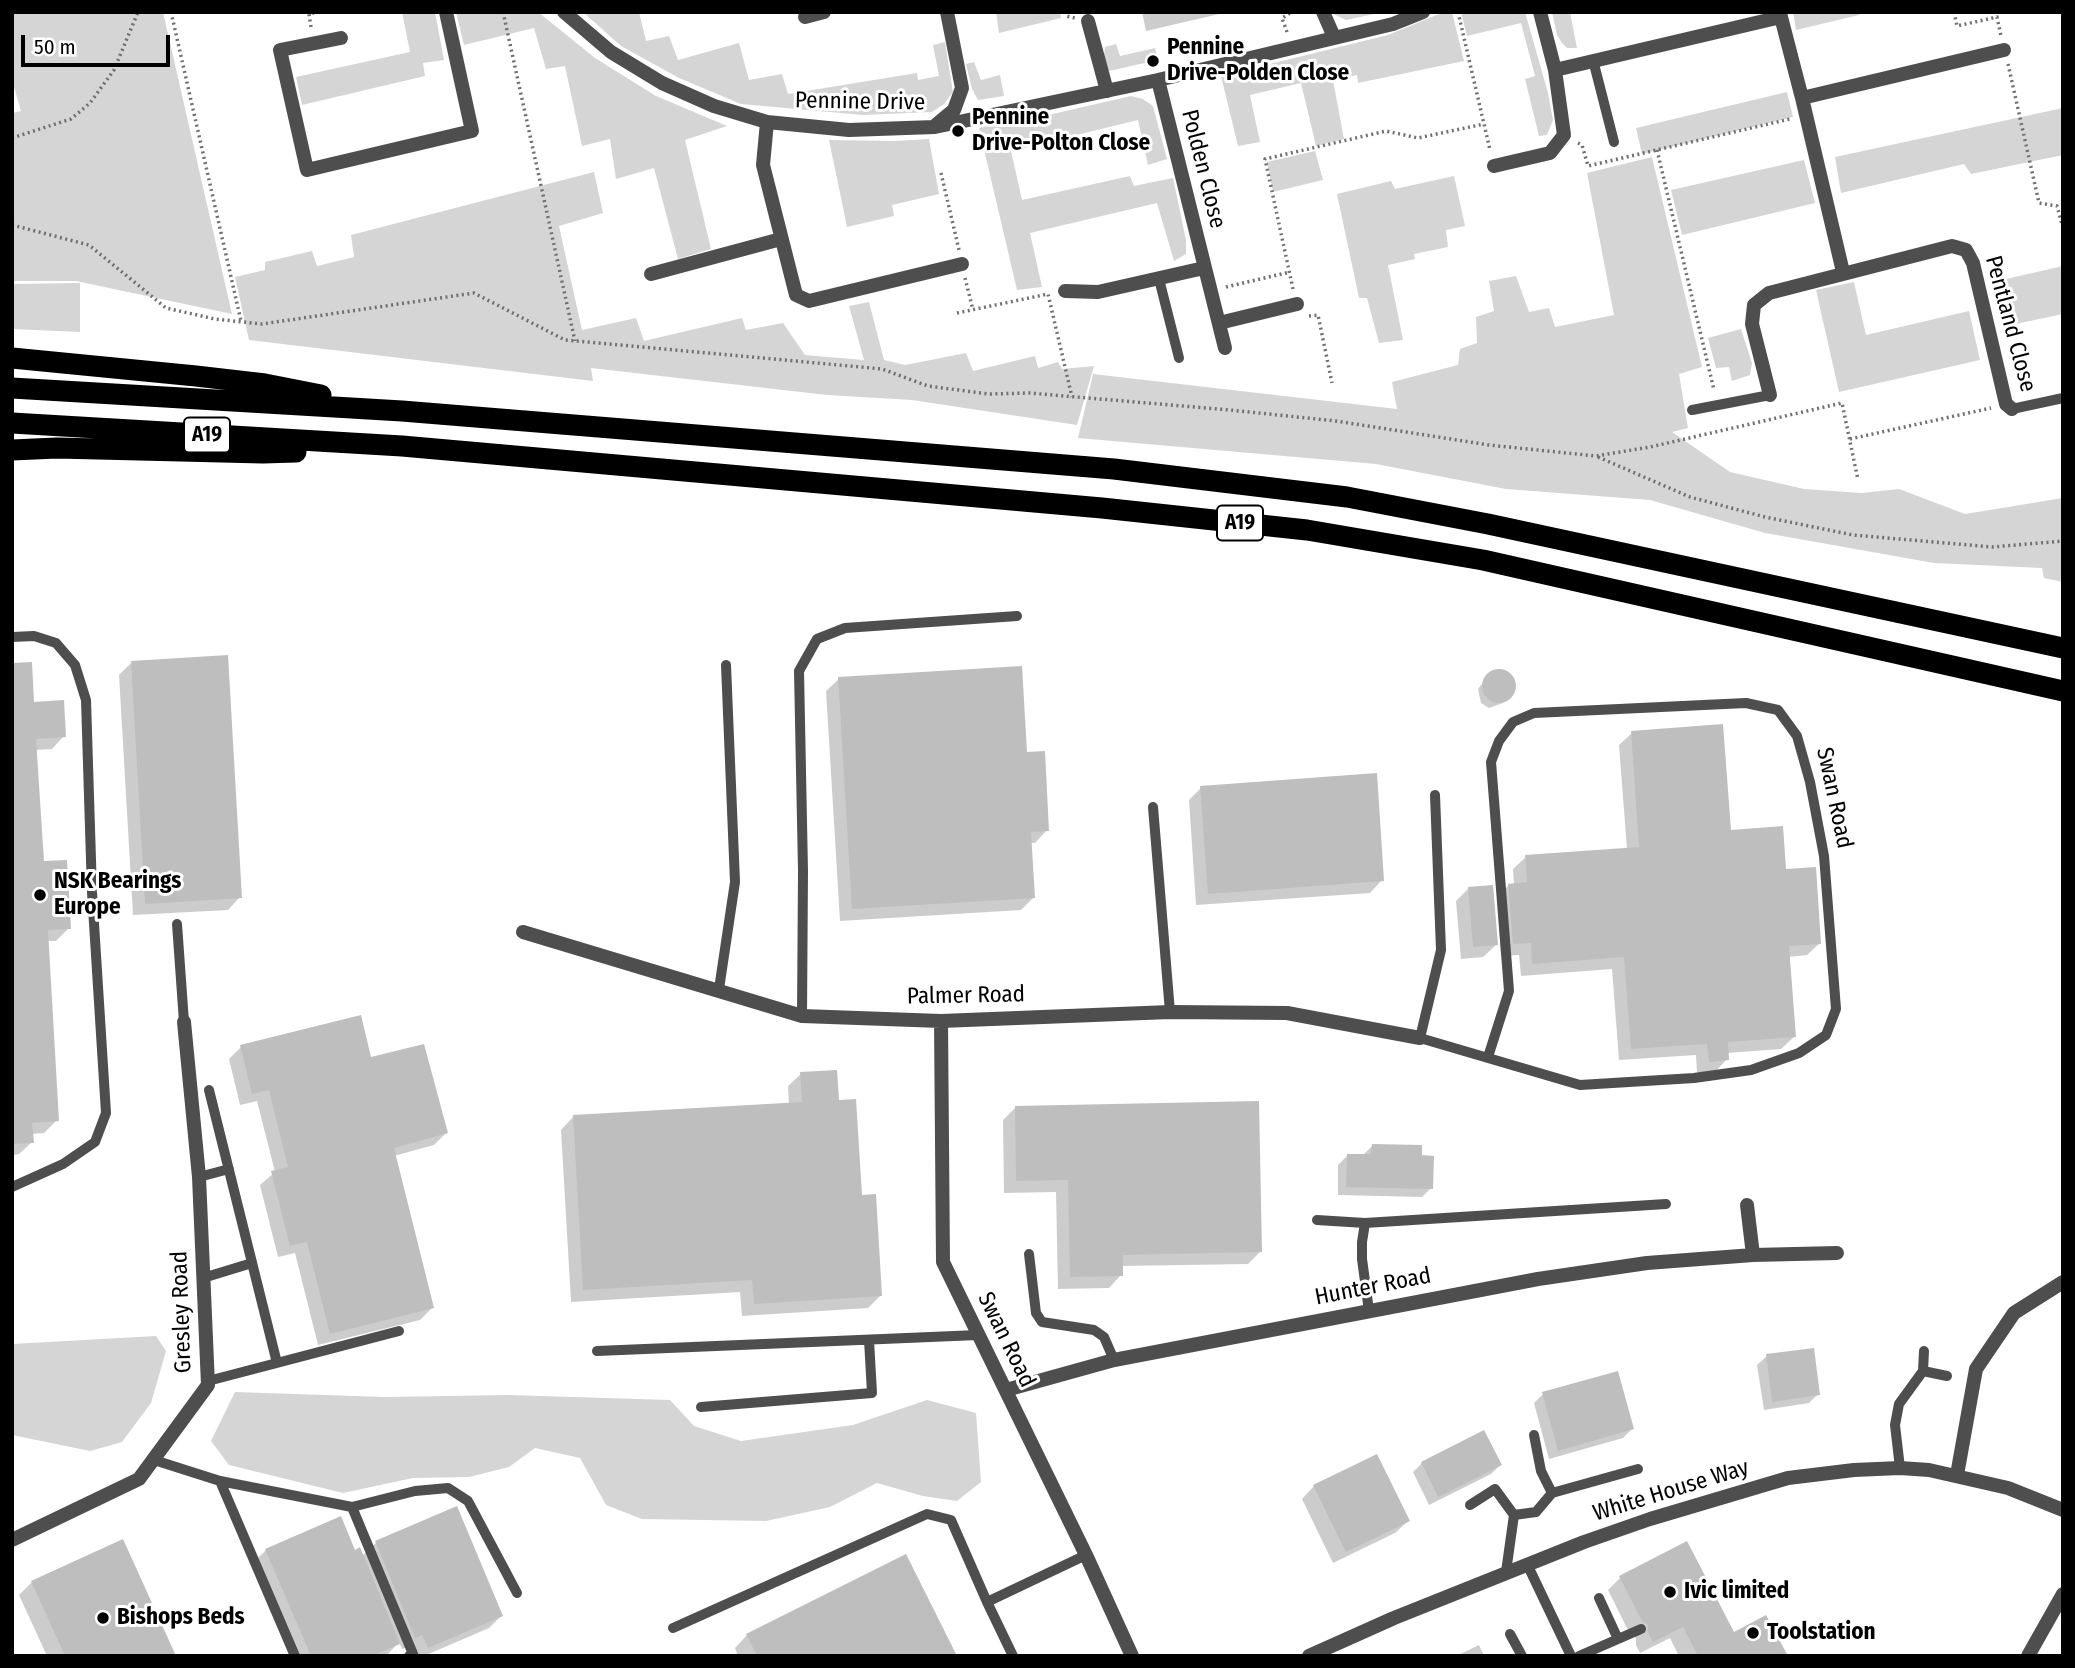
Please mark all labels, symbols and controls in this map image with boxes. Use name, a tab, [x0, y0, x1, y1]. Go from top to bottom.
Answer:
scale bar	[24, 21, 173, 65]
text: 50 m	[34, 34, 76, 60]
place label: Pennine Drive-Polden Close	[1167, 34, 1349, 88]
marker: Pennine Drive-Polden Close	[1145, 53, 1161, 69]
street label: Pennine Drive	[795, 87, 925, 117]
place label: Pennine Drive-Polton Close	[972, 104, 1150, 158]
street label: Polden Close	[1175, 107, 1231, 231]
marker: Pennine Drive-Polton Close	[950, 123, 966, 139]
street label: Pentland Close	[1979, 253, 2041, 395]
road number: A19	[184, 418, 230, 452]
road number: A19	[1217, 505, 1263, 540]
street label: Swan Road	[1810, 745, 1858, 851]
place label: NSK Bearings Europe	[54, 868, 181, 922]
marker: NSK Bearings Europe	[32, 887, 48, 903]
street label: Palmer Road	[907, 981, 1025, 1011]
street label: Gresley Road	[166, 1250, 198, 1374]
street label: Hunter Road	[1313, 1262, 1433, 1312]
street label: Swan Road	[971, 1288, 1041, 1392]
street label: White House Way	[1590, 1454, 1752, 1528]
place label: Ivic limited	[1684, 1578, 1789, 1606]
marker: Ivic limited	[1662, 1584, 1678, 1600]
place label: Bishops Beds	[117, 1604, 245, 1632]
marker: Bishops Beds	[95, 1610, 111, 1626]
place label: Toolstation	[1767, 1619, 1876, 1647]
marker: Toolstation	[1745, 1625, 1761, 1641]

